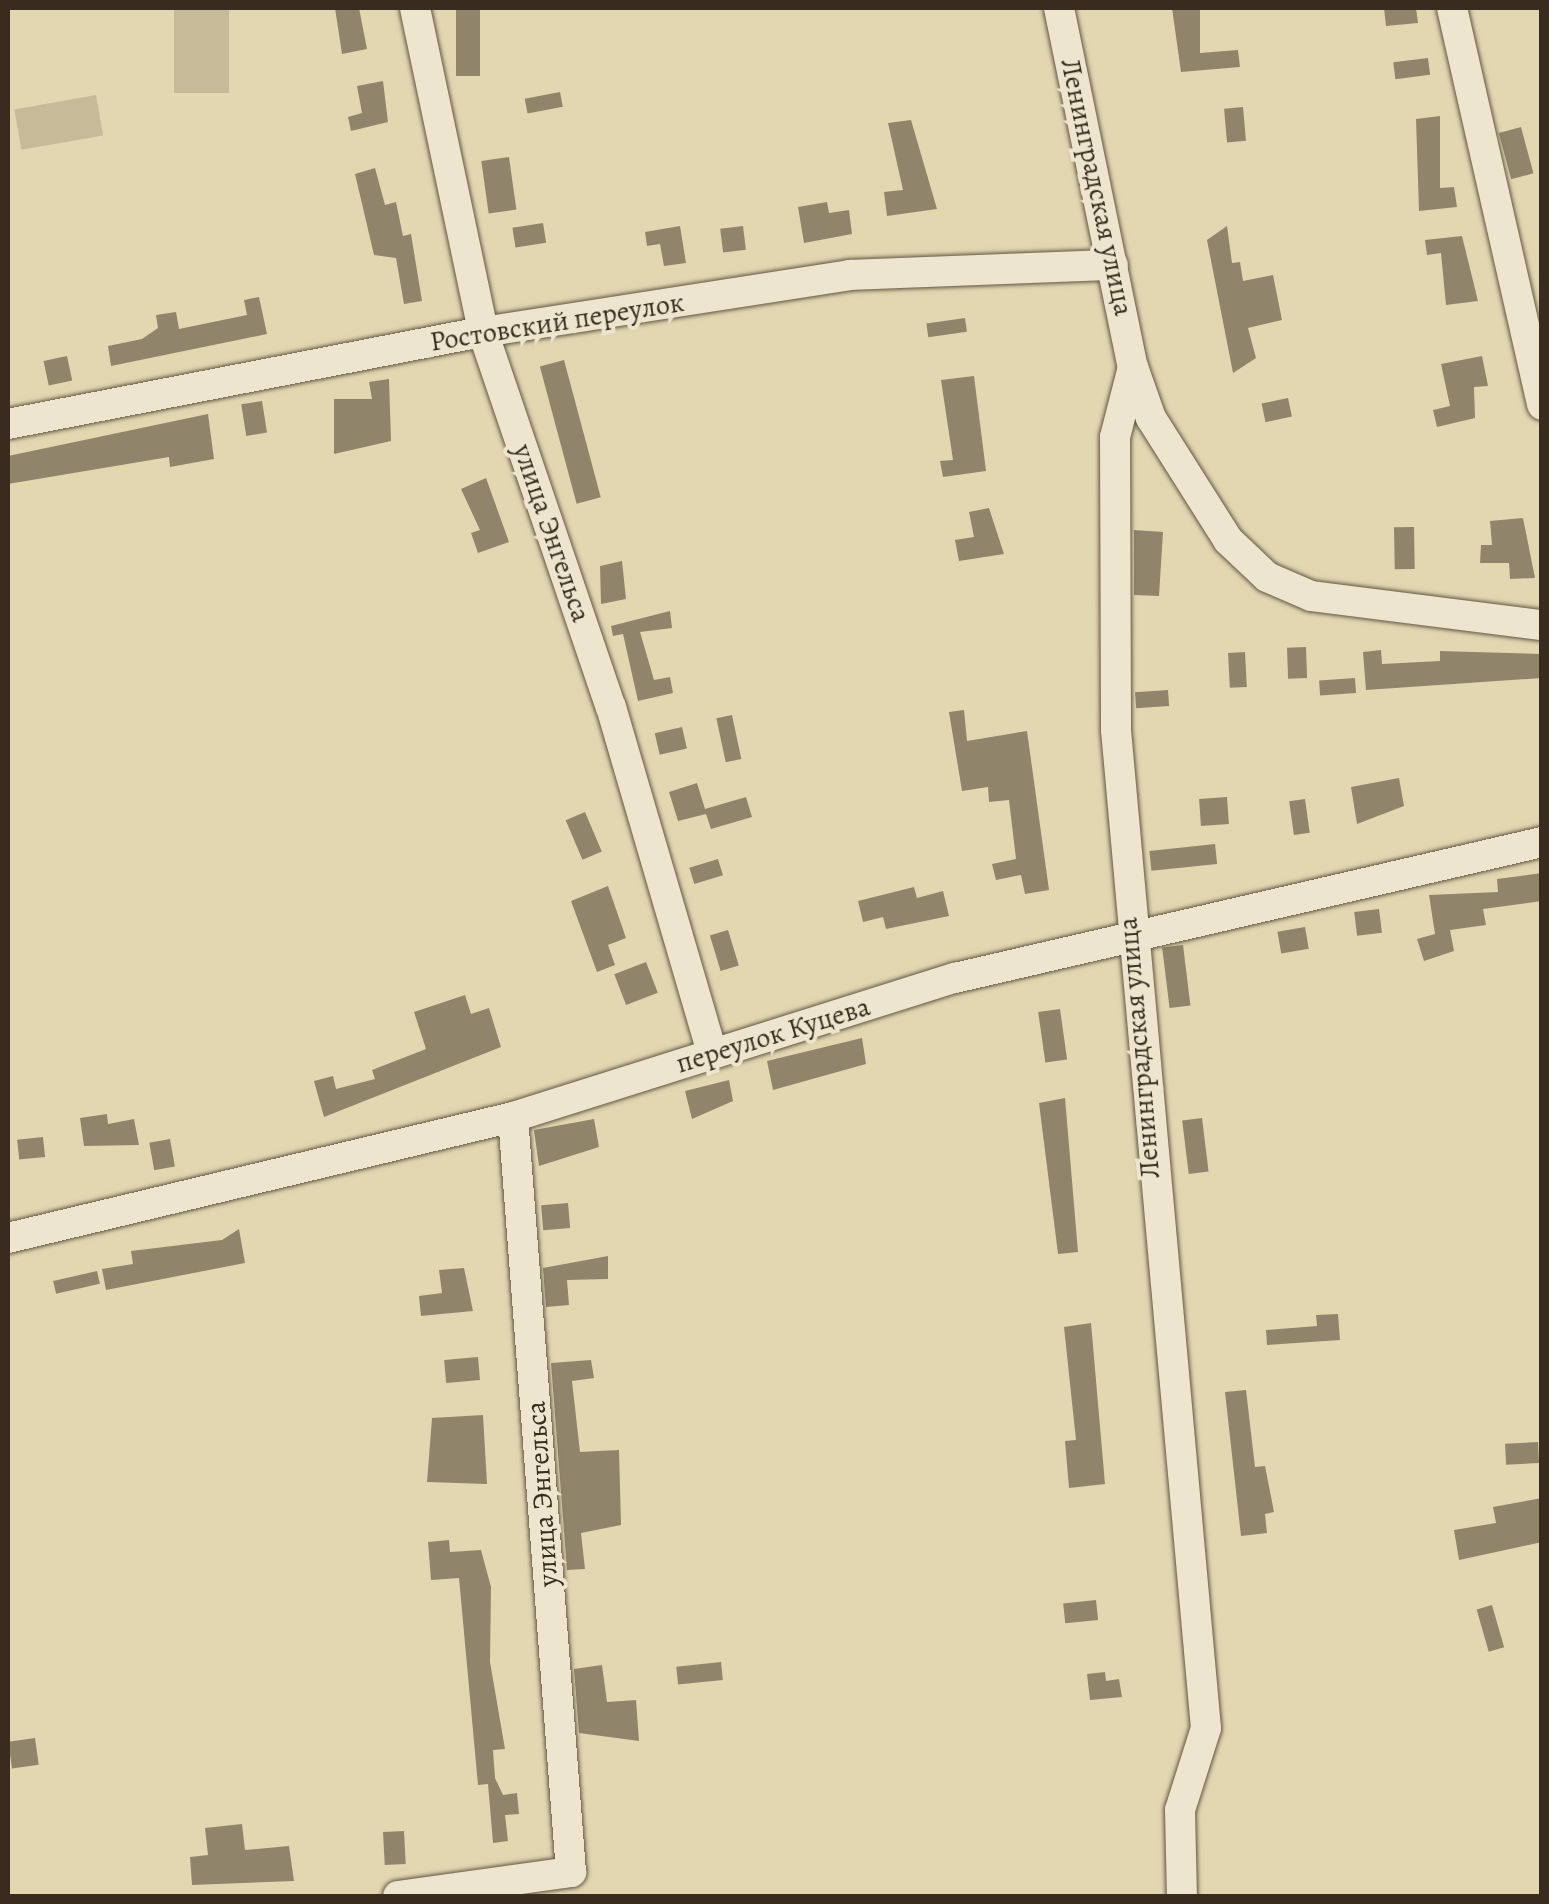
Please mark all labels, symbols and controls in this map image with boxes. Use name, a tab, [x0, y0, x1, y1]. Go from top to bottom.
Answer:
street label: Ленинградская улица	[1053, 55, 1141, 319]
street label: Ростовский переулок	[428, 285, 686, 359]
street label: улица Энгельса	[506, 440, 598, 626]
street label: Ленинградская улица	[1111, 916, 1167, 1180]
street label: переулок Куцева	[672, 990, 874, 1080]
street label: улица Энгельса	[519, 1400, 565, 1588]

